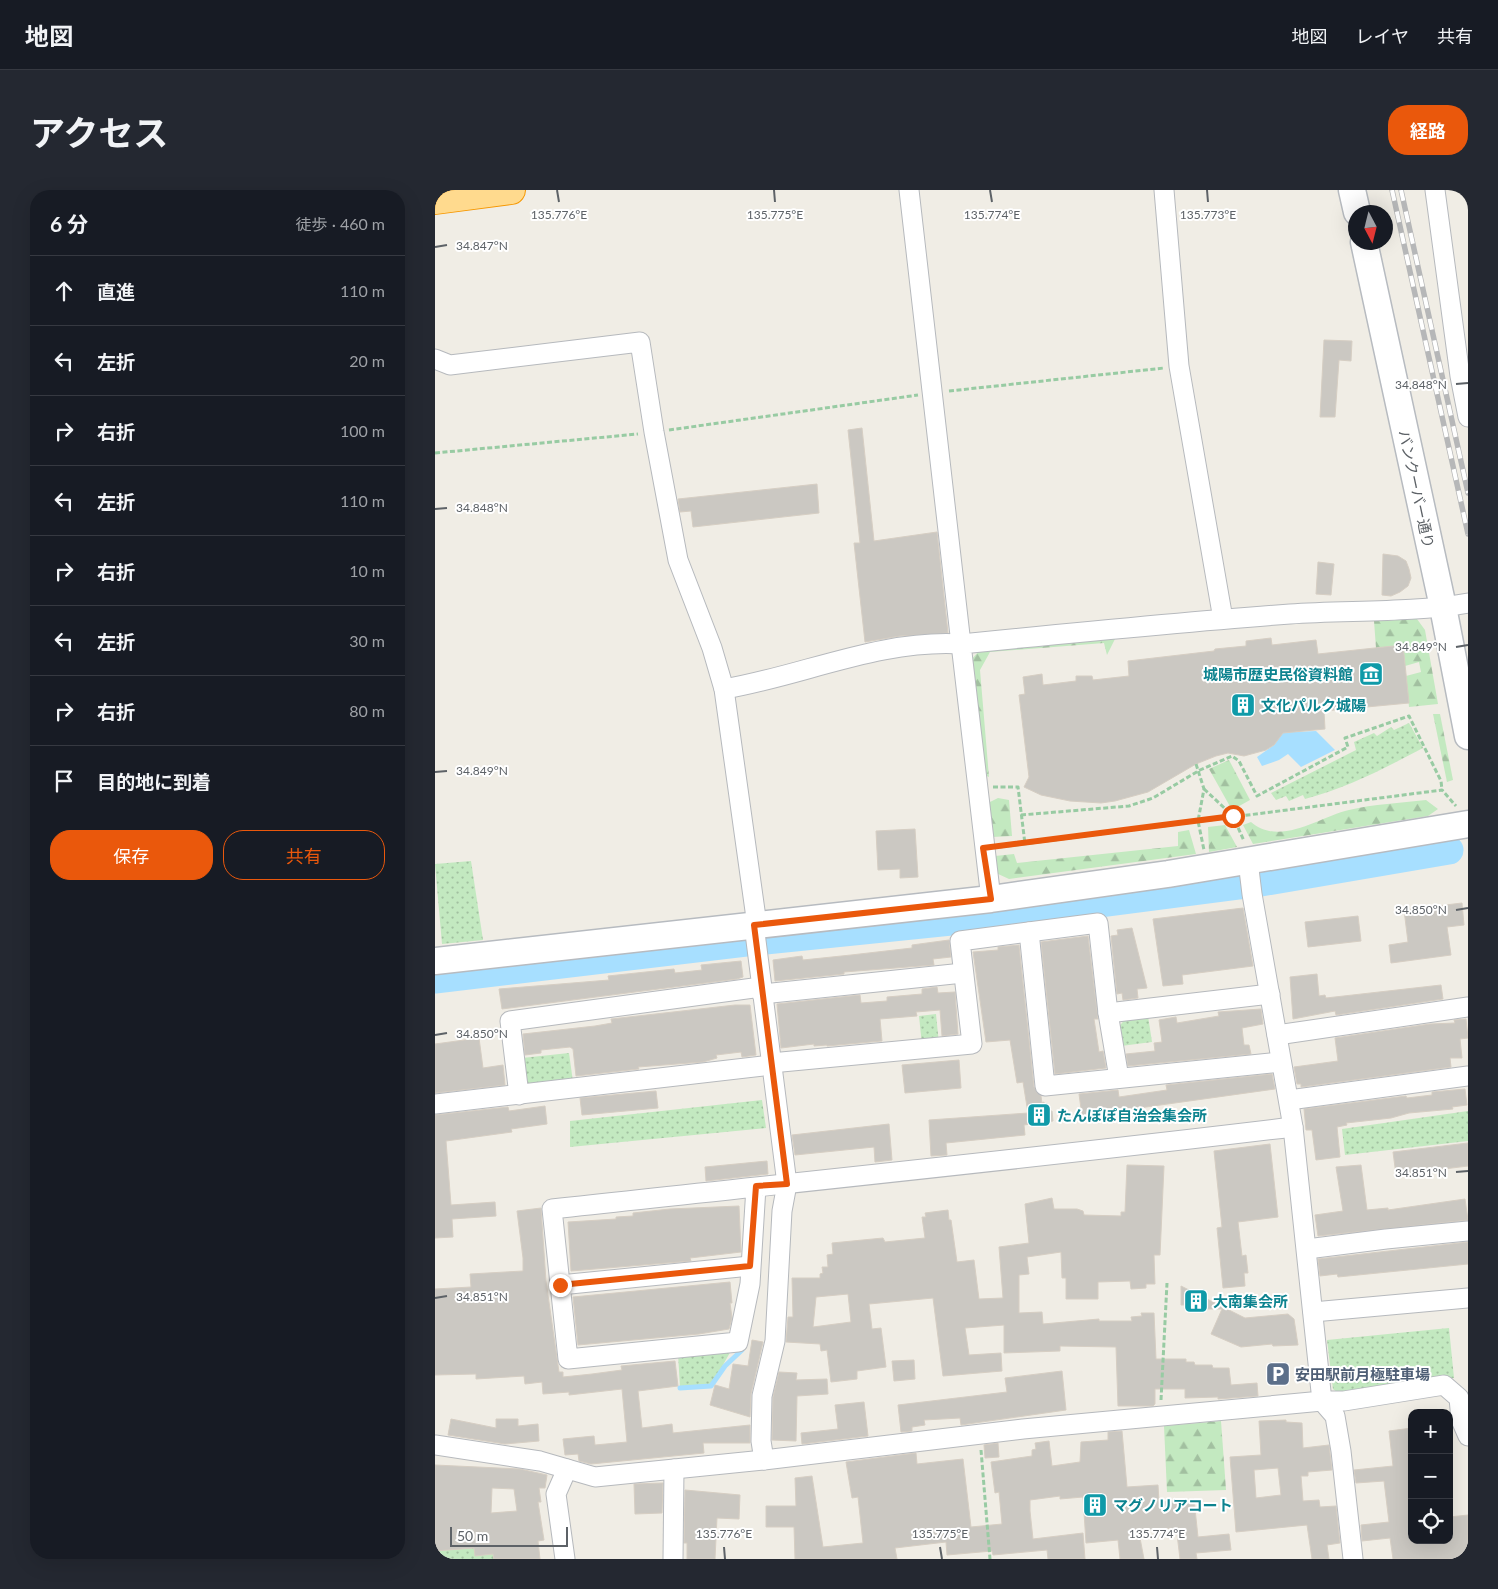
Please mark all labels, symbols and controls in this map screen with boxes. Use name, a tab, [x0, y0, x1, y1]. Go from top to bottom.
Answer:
text: 地図	[25, 21, 73, 50]
text: 地図	[1292, 25, 1328, 47]
text: レイヤ	[1356, 25, 1409, 47]
text: 共有	[1437, 25, 1473, 47]
button: 経路	[1388, 105, 1468, 155]
text: アクセス	[30, 111, 168, 153]
north arrow	[1348, 205, 1393, 250]
text: 135.776°E	[531, 207, 587, 222]
text: 135.775°E	[747, 207, 803, 222]
text: 135.774°E	[964, 207, 1020, 222]
text: 135.773°E	[1180, 207, 1236, 222]
text: 6 分	[50, 211, 88, 236]
text: 徒歩 · 460 m	[296, 214, 385, 233]
text: 34.847°N	[456, 238, 508, 253]
icon: ahead	[50, 277, 78, 305]
text: 直進	[97, 280, 135, 303]
text: 110 m	[340, 281, 385, 300]
icon: left	[50, 347, 78, 375]
text: 左折	[97, 350, 135, 373]
text: 20 m	[349, 351, 385, 370]
text: 34.848°N	[1395, 377, 1447, 392]
icon: right	[50, 417, 78, 445]
text: 右折	[97, 420, 135, 443]
text: 100 m	[340, 421, 385, 440]
street label: バンクーバー通り	[1396, 428, 1438, 550]
icon: left	[50, 487, 78, 515]
text: 左折	[97, 490, 135, 513]
text: 110 m	[340, 491, 385, 510]
text: 34.848°N	[456, 500, 508, 515]
icon: right	[50, 557, 78, 585]
text: 右折	[97, 560, 135, 583]
text: 10 m	[349, 561, 385, 580]
icon: left	[50, 627, 78, 655]
text: 左折	[97, 630, 135, 653]
text: 30 m	[349, 631, 385, 650]
text: 34.849°N	[1395, 639, 1447, 654]
museum icon: 城陽市歴史民俗資料館	[1358, 661, 1384, 687]
place label: 城陽市歴史民俗資料館	[1203, 665, 1353, 683]
building icon: 文化パルク城陽	[1230, 692, 1256, 718]
place label: 文化パルク城陽	[1261, 696, 1366, 714]
icon: right	[50, 697, 78, 725]
text: 右折	[97, 700, 135, 723]
text: 80 m	[349, 701, 385, 720]
text: 34.849°N	[456, 763, 508, 778]
icon: arrive	[50, 767, 78, 795]
text: 目的地に到着	[97, 770, 211, 793]
route start	[1222, 805, 1245, 828]
button: 保存	[50, 830, 213, 880]
button: 共有	[223, 830, 385, 880]
text: 34.850°N	[1395, 902, 1447, 917]
text: 34.850°N	[456, 1026, 508, 1041]
building icon: たんぽぽ自治会集会所	[1026, 1102, 1052, 1128]
place label: たんぽぽ自治会集会所	[1057, 1106, 1207, 1124]
text: 34.851°N	[1395, 1165, 1447, 1180]
route end	[549, 1274, 572, 1297]
building icon: 大南集会所	[1183, 1288, 1209, 1314]
text: 34.851°N	[456, 1289, 508, 1304]
place label: 大南集会所	[1213, 1292, 1288, 1310]
parking icon: 安田駅前月極駐車場	[1265, 1361, 1291, 1387]
place label: 安田駅前月極駐車場	[1295, 1365, 1430, 1383]
map controls	[1408, 1409, 1453, 1544]
button: +	[1408, 1409, 1453, 1454]
button: −	[1408, 1454, 1453, 1499]
building icon: マグノリアコート	[1082, 1492, 1108, 1518]
place label: マグノリアコート	[1113, 1496, 1233, 1514]
button: locate	[1408, 1499, 1453, 1544]
scale bar	[450, 1524, 567, 1547]
text: 135.776°E	[696, 1526, 752, 1541]
text: 135.775°E	[912, 1526, 968, 1541]
text: 135.774°E	[1129, 1526, 1185, 1541]
text: 50 m	[457, 1527, 488, 1544]

